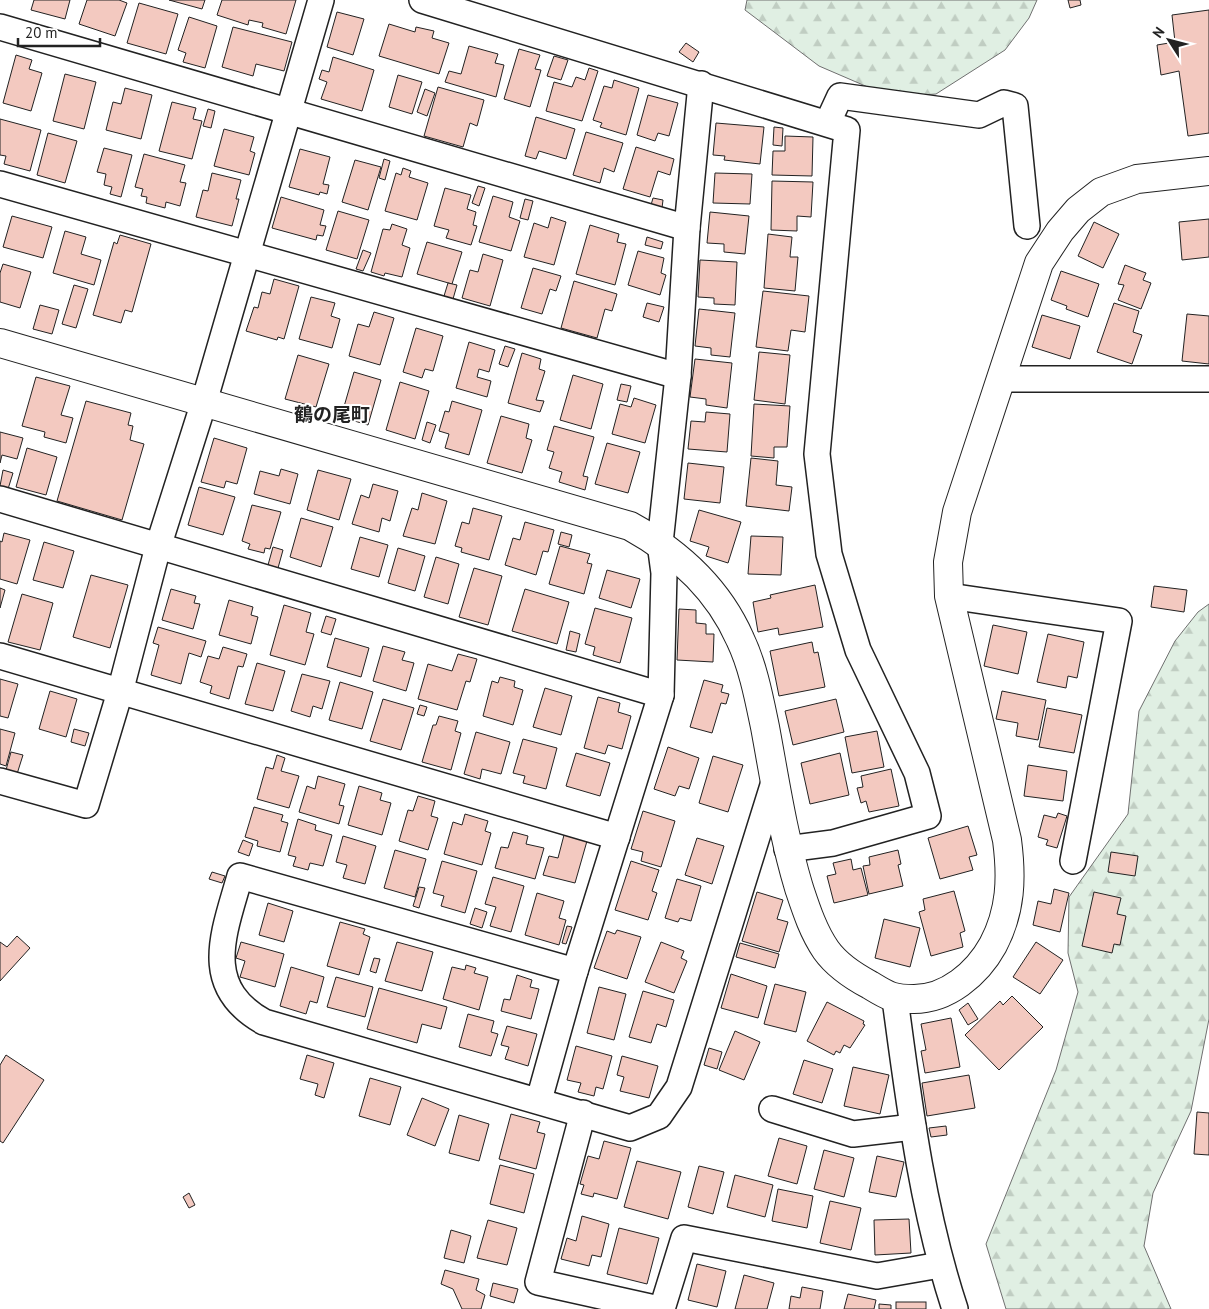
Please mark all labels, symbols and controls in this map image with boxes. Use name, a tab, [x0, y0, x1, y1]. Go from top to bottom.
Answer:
scale bar	[18, 15, 100, 47]
north arrow	[1144, 15, 1194, 65]
text: 20 m	[25, 23, 58, 42]
text: N	[1148, 23, 1168, 41]
district label: 鶴の尾町	[294, 402, 370, 426]

